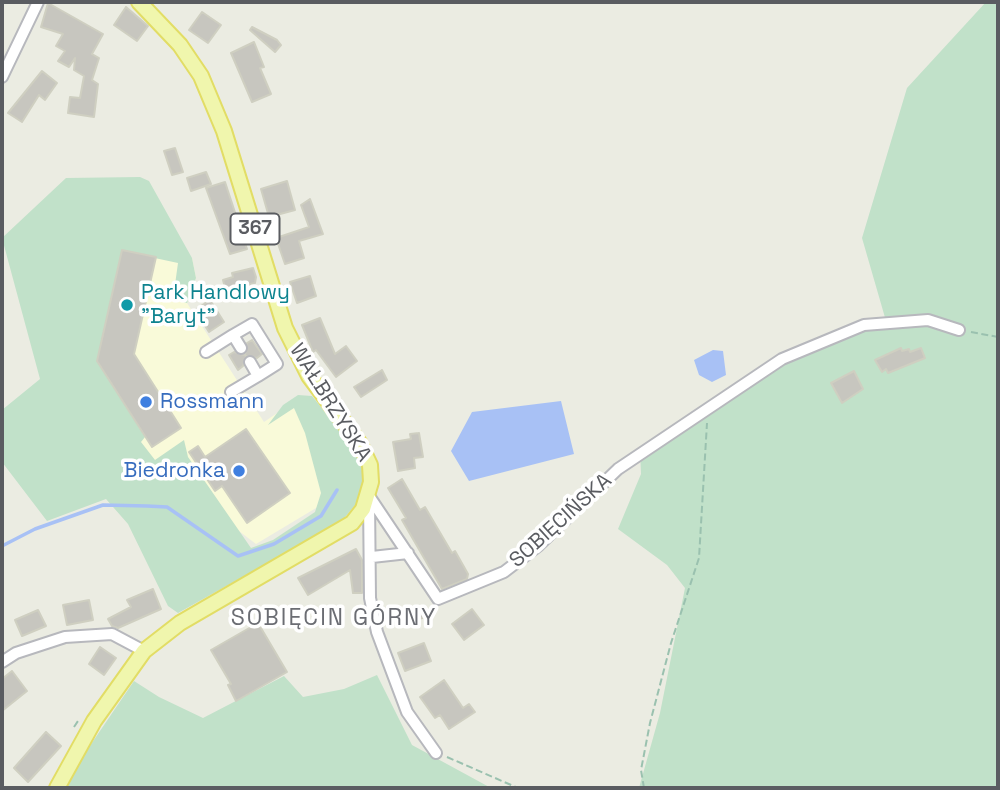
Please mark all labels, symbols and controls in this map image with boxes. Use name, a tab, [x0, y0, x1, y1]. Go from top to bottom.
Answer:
road number: 367	[230, 214, 280, 244]
place label: Park Handlowy "Baryt"	[141, 280, 290, 330]
marker: Park Handlowy "Baryt"	[119, 297, 135, 313]
street label: WAŁBRZYSKA	[284, 339, 376, 467]
place label: Rossmann	[160, 389, 264, 415]
marker: Rossmann	[138, 394, 154, 410]
place label: Biedronka	[123, 458, 225, 484]
marker: Biedronka	[231, 463, 247, 479]
street label: SOBIĘCIŃSKA	[505, 469, 617, 573]
district label: SOBIĘCIN GÓRNY	[232, 605, 436, 633]

